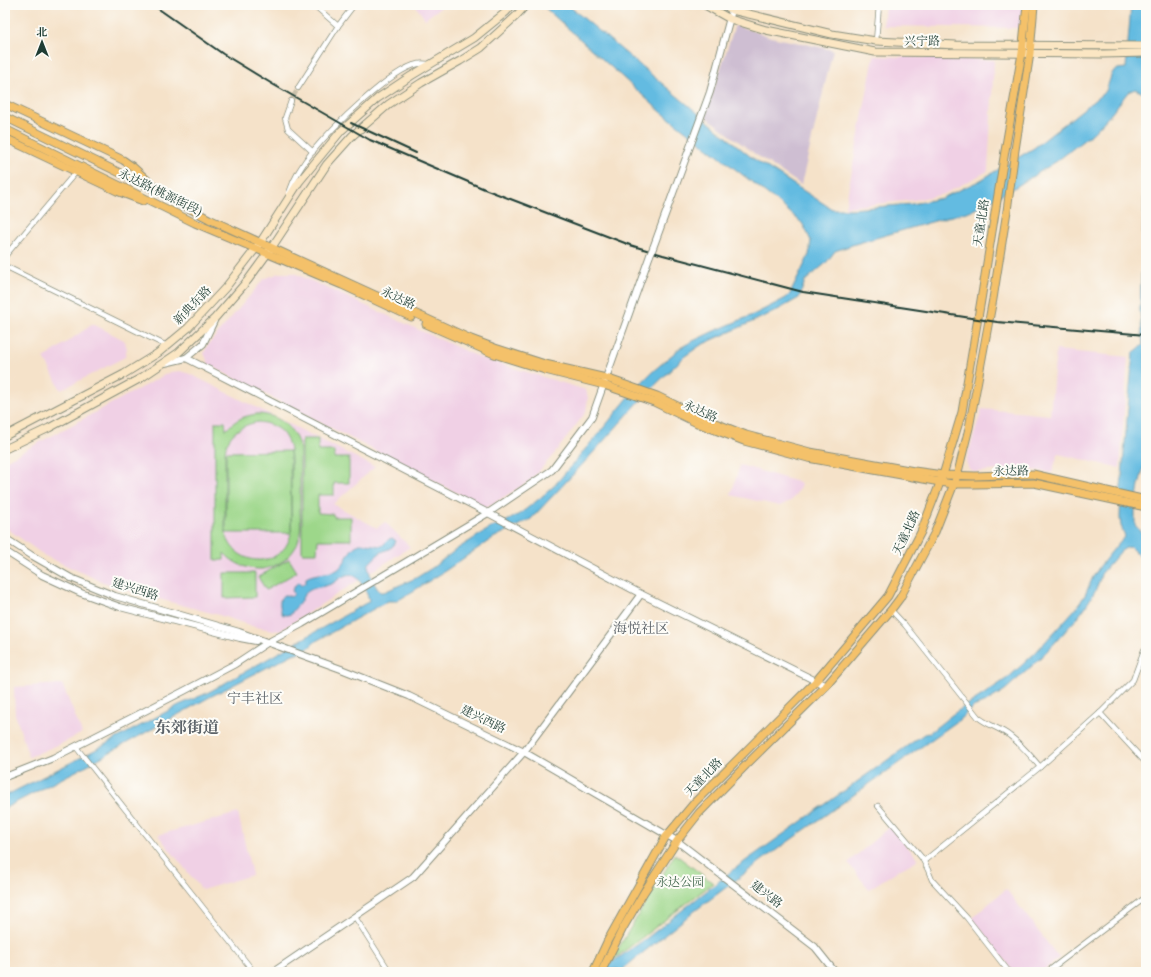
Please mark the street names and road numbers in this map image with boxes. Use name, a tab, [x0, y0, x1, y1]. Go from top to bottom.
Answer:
street label: 兴宁路	[904, 34, 940, 50]
street label: 永达路(桃源街段)	[116, 166, 205, 220]
street label: 天童北路	[970, 198, 994, 248]
street label: 新典东路	[171, 283, 215, 329]
street label: 永达路	[378, 284, 418, 314]
street label: 永达路	[680, 397, 720, 427]
street label: 永达路	[993, 464, 1029, 480]
street label: 天童北路	[890, 508, 924, 558]
street label: 建兴西路	[110, 575, 160, 605]
street label: 建兴西路	[458, 702, 508, 738]
street label: 天童北路	[682, 755, 726, 801]
street label: 建兴路	[747, 878, 785, 912]

